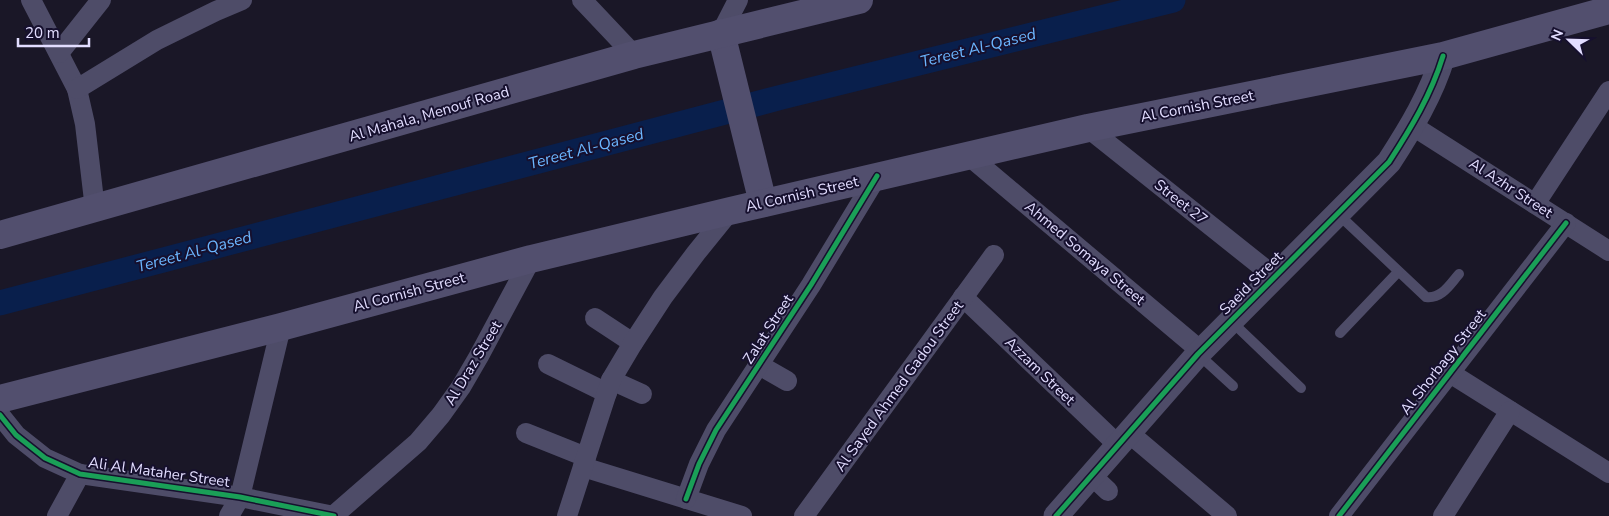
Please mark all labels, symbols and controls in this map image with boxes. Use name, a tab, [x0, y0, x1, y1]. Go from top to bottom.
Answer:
scale bar	[18, 15, 89, 47]
north arrow	[1544, 15, 1594, 65]
text: 20 m	[25, 23, 60, 43]
water label: Tereet Al-Qased	[918, 23, 1039, 73]
text: N	[1547, 27, 1568, 44]
street label: Al Mahala, Menouf Road	[346, 82, 512, 146]
street label: Al Cornish Street	[1139, 85, 1256, 127]
water label: Tereet Al-Qased	[526, 123, 647, 175]
street label: Al Azhr Street	[1465, 154, 1557, 223]
street label: Al Cornish Street	[744, 171, 861, 217]
street label: Street 27	[1150, 175, 1212, 229]
street label: Ahmed Somaya Street	[1021, 197, 1150, 310]
water label: Tereet Al-Qased	[134, 226, 255, 278]
street label: Saeid Street	[1215, 246, 1288, 319]
street label: Al Cornish Street	[351, 267, 468, 317]
street label: Zalat Street	[738, 290, 798, 368]
street label: Al Sayed Ahmed Gadou Street	[830, 296, 968, 475]
street label: Al Shorbagy Street	[1396, 305, 1491, 419]
street label: Al Draz Street	[440, 316, 507, 409]
street label: Azzam Street	[1001, 332, 1080, 410]
street label: Ali Al Mataher Street	[87, 452, 232, 492]

